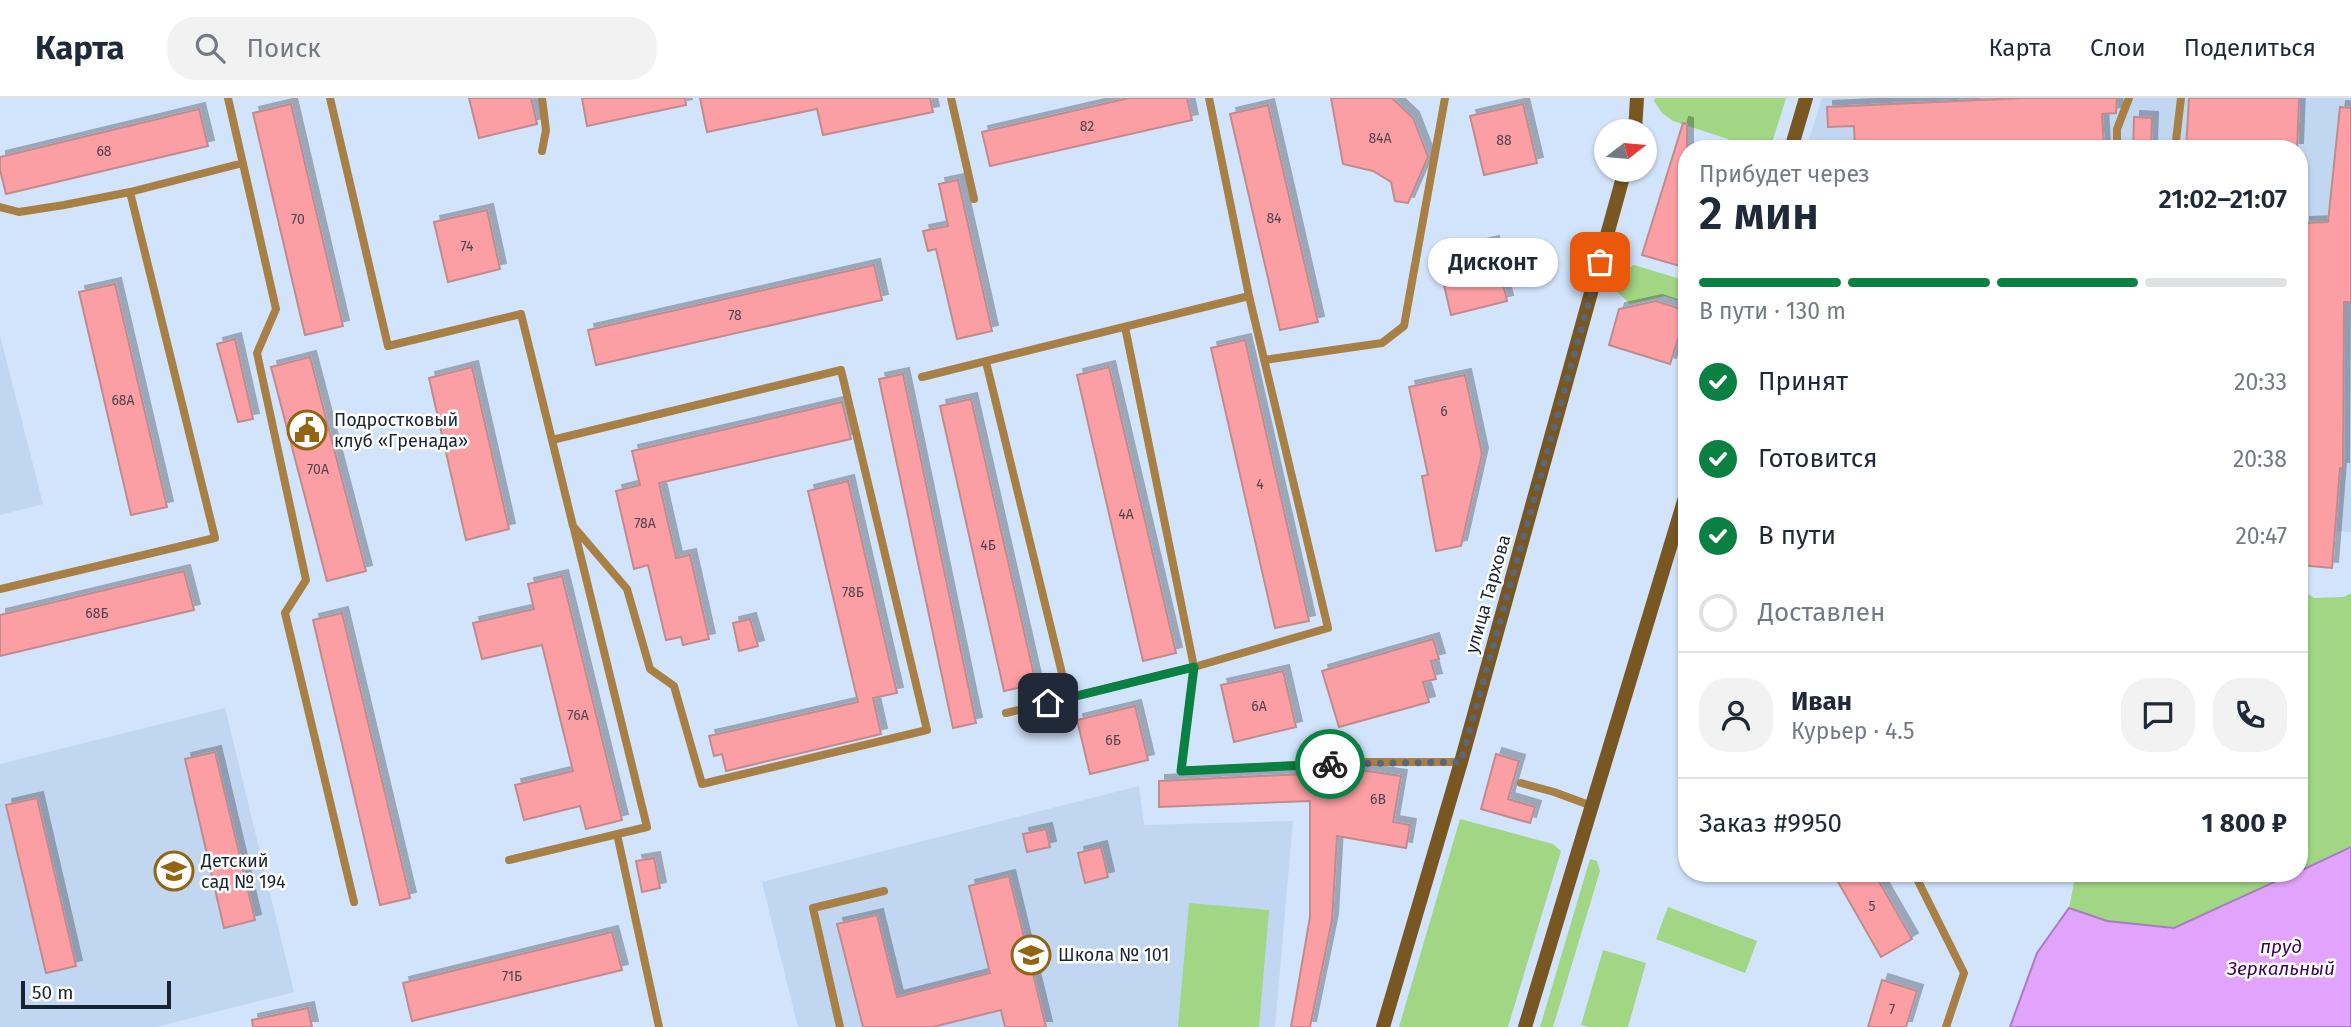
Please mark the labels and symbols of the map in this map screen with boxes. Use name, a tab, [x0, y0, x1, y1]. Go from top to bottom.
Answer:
house number: 82	[1080, 118, 1094, 135]
north arrow	[1594, 119, 1657, 182]
house number: 84А	[1368, 130, 1392, 147]
house number: 88	[1496, 132, 1512, 149]
house number: 68	[96, 143, 112, 160]
house number: 84	[1266, 210, 1282, 227]
house number: 70	[291, 211, 305, 228]
pin	[1570, 232, 1630, 292]
house number: 74	[460, 238, 474, 255]
callout: Дисконт	[1428, 238, 1558, 286]
house number: 78	[728, 307, 742, 324]
house number: 68А	[111, 392, 135, 409]
house number: 6	[1440, 403, 1448, 420]
public building icon: Подростковый клуб «Гренада»	[286, 409, 328, 451]
place label: Подростковый клуб «Гренада»	[334, 409, 468, 452]
house number: 70А	[307, 461, 329, 478]
house number: 4	[1256, 476, 1264, 493]
house number: 4А	[1118, 506, 1134, 523]
house number: 78А	[634, 515, 656, 532]
street label: улица Тархова	[1461, 532, 1515, 656]
house number: 4Б	[980, 537, 996, 554]
house number: 78Б	[842, 584, 864, 601]
house number: 68Б	[85, 605, 109, 622]
pin	[1018, 673, 1078, 733]
house number: 6А	[1251, 698, 1267, 715]
house number: 76А	[567, 707, 589, 724]
courier	[1295, 729, 1365, 799]
house number: 6Б	[1105, 732, 1121, 749]
house number: 6В	[1370, 791, 1386, 808]
school or university icon: Детский сад № 194	[153, 850, 195, 892]
place label: Детский сад № 194	[200, 850, 286, 893]
house number: 5	[1868, 898, 1876, 915]
school or university icon: Школа № 101	[1010, 934, 1052, 976]
water label: пруд Зеркальный	[2226, 935, 2335, 980]
place label: Школа № 101	[1058, 944, 1169, 966]
house number: 71Б	[502, 968, 522, 985]
scale bar	[21, 978, 172, 1010]
house number: 7	[1889, 1001, 1895, 1018]

